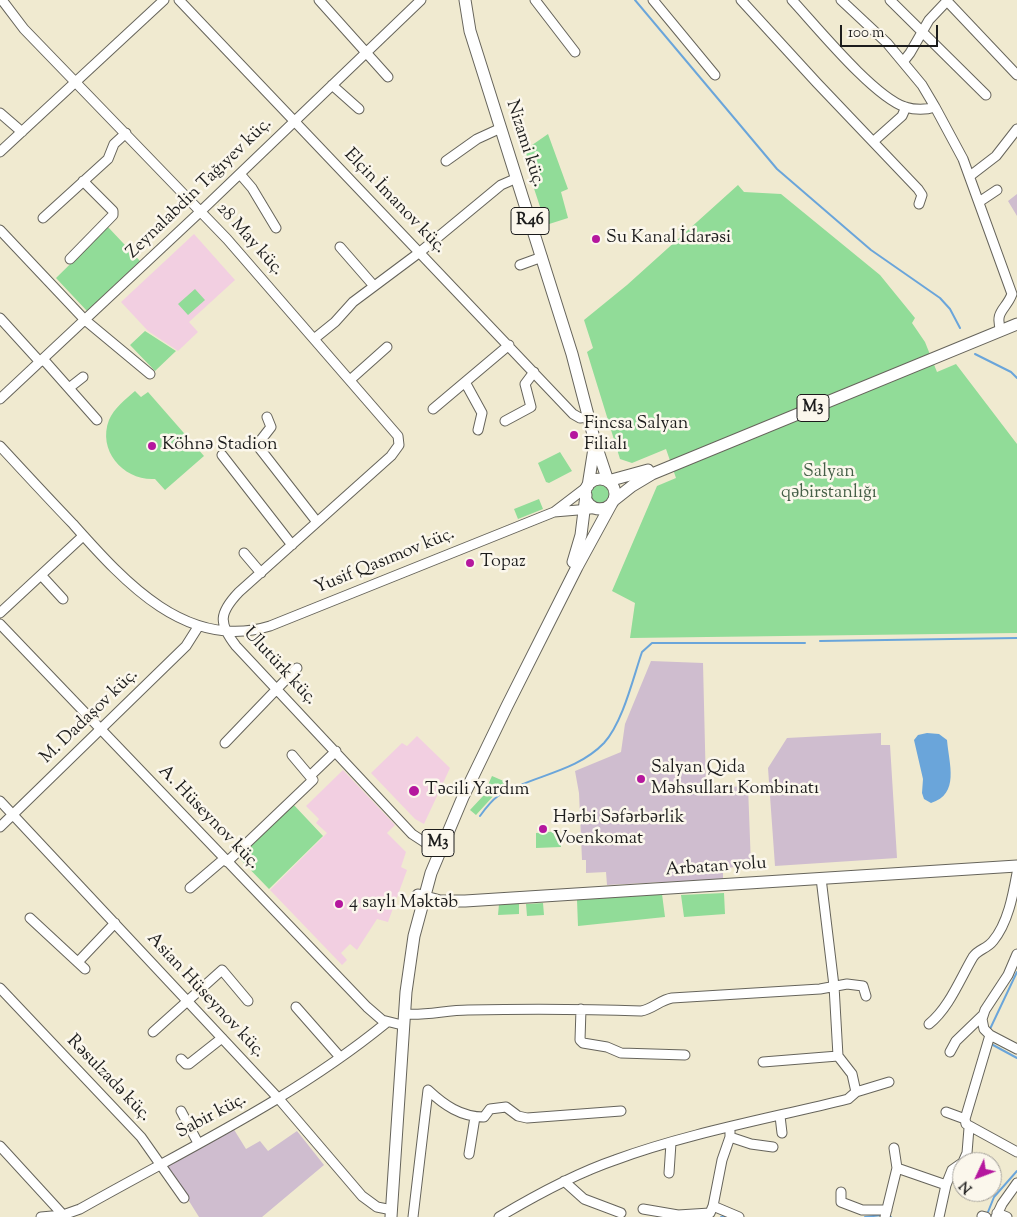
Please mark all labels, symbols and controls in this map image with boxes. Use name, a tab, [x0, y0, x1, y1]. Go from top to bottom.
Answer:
scale bar	[842, 15, 940, 47]
text: 100 m	[848, 23, 884, 44]
street label: Nizami küç.	[500, 98, 548, 190]
street label: Zeynalabdin Tağıyev küç.	[123, 114, 277, 264]
street label: Elçin İmanov küç.	[338, 145, 450, 259]
street label: 28 May küç.	[211, 199, 287, 281]
road number: R46	[511, 208, 549, 235]
place label: Su Kanal İdarəsi	[606, 228, 731, 250]
marker: Su Kanal İdarəsi	[590, 233, 602, 245]
road number: M3	[797, 394, 829, 422]
place label: Fincsa Salyan Filialı	[584, 414, 688, 456]
marker: Fincsa Salyan Filialı	[568, 429, 580, 441]
place label: Köhnə Stadion	[162, 435, 278, 457]
marker: Köhnə Stadion	[146, 440, 158, 452]
park label: Salyan qəbirstanlığı	[781, 462, 877, 504]
street label: Yusif Qasımov küç.	[312, 524, 458, 600]
place label: Topaz	[480, 552, 526, 574]
marker: Topaz	[464, 557, 476, 569]
street label: Ulutürk küç.	[237, 624, 321, 710]
street label: M. Dadaşov küç.	[37, 665, 143, 769]
place label: Salyan Qida Məhsulları Kombinatı	[651, 758, 819, 801]
street label: A. Hüseynov küç.	[153, 761, 263, 875]
marker: Salyan Qida Məhsulları Kombinatı	[635, 773, 647, 785]
place label: Təcili Yardım	[425, 780, 529, 802]
marker: Təcili Yardım	[407, 784, 421, 798]
place label: Hərbi Səfərbərlik Voenkomat	[553, 808, 685, 851]
marker: Hərbi Səfərbərlik Voenkomat	[537, 823, 549, 835]
road number: M3	[422, 830, 454, 856]
street label: Arbatan yolu	[665, 854, 767, 882]
place label: 4 saylı Məktəb	[349, 893, 458, 915]
marker: 4 saylı Məktəb	[333, 898, 345, 910]
street label: Asian Hüseynov küç.	[141, 929, 269, 1063]
street label: Rəsulzadə küç.	[61, 1031, 155, 1127]
street label: Sabir küç.	[173, 1090, 251, 1144]
north arrow	[952, 1152, 1002, 1202]
text: N	[956, 1176, 978, 1197]

